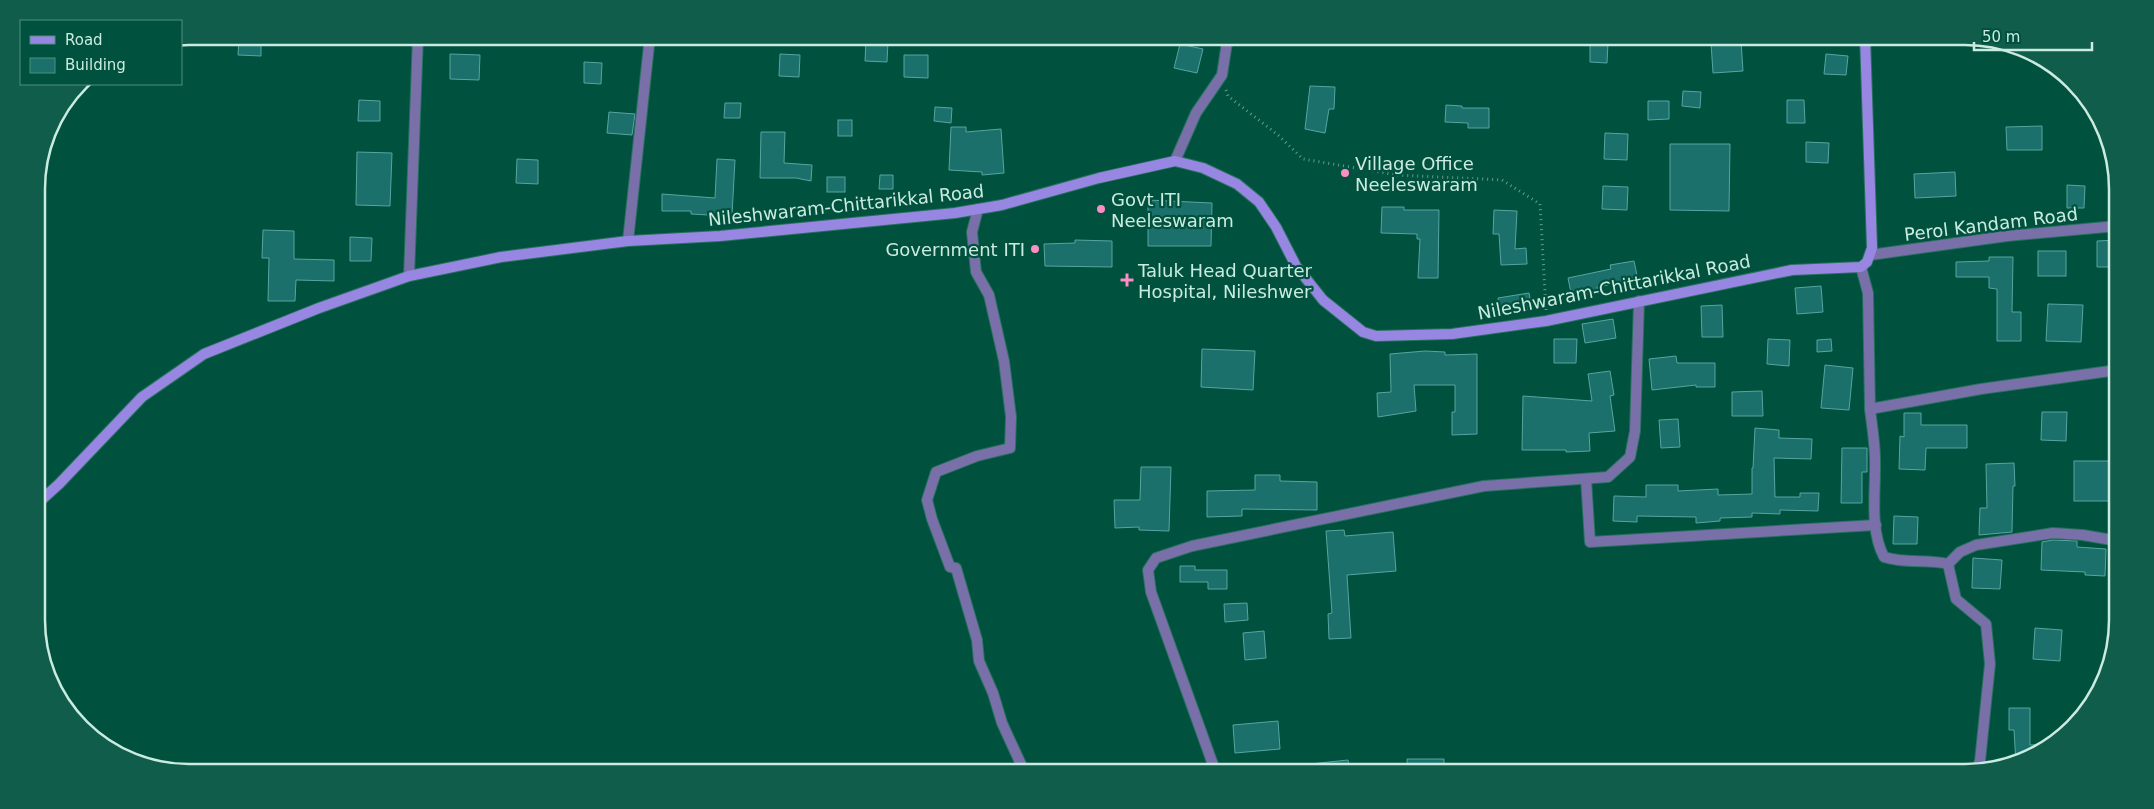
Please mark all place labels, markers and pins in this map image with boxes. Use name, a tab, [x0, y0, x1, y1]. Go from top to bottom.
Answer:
place label: Village Office Neeleswaram	[1355, 153, 1478, 195]
marker: Village Office Neeleswaram	[1339, 167, 1351, 179]
place label: Govt ITI Neeleswaram	[1111, 189, 1234, 231]
marker: Govt ITI Neeleswaram	[1095, 203, 1107, 215]
place label: Government ITI	[885, 239, 1025, 260]
marker: Government ITI	[1029, 243, 1041, 255]
place label: Taluk Head Quarter Hospital, Nileshwer	[1137, 260, 1313, 302]
marker: Taluk Head Quarter Hospital, Nileshwer	[1120, 273, 1134, 287]

